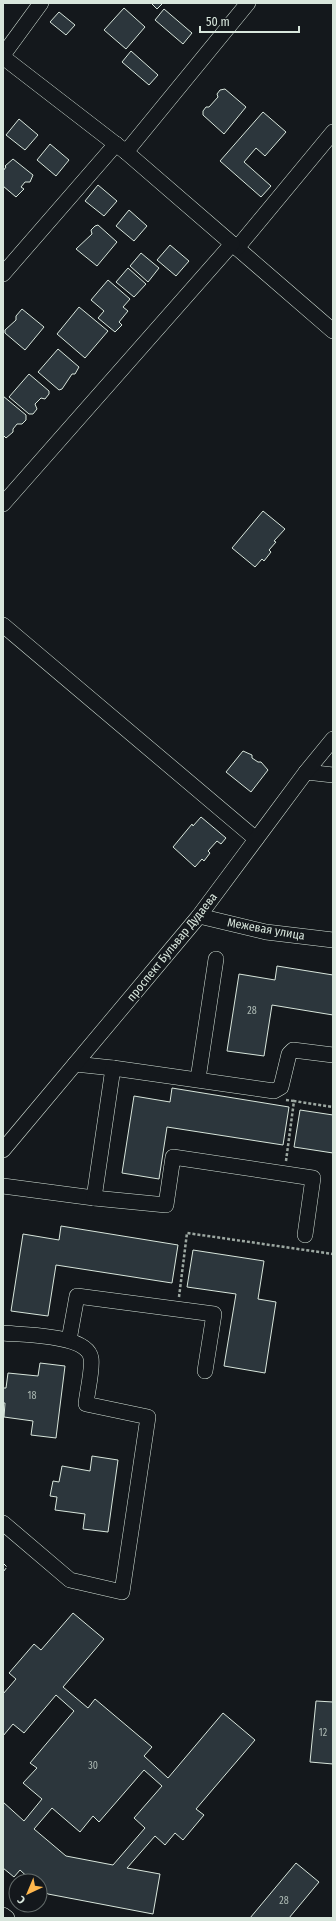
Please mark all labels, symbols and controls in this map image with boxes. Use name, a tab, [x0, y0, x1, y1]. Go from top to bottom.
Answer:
scale bar	[200, 8, 299, 34]
text: 50 m	[206, 15, 230, 29]
street label: проспект Бульвар Дудаева	[124, 890, 220, 1004]
street label: Межевая улица	[226, 915, 306, 943]
house number: 28	[247, 1005, 257, 1017]
house number: 18	[28, 1390, 36, 1402]
house number: 12	[319, 1727, 328, 1739]
house number: 30	[88, 1760, 98, 1772]
north arrow	[8, 1873, 48, 1913]
text: С	[15, 1893, 28, 1907]
house number: 28	[279, 1895, 289, 1907]

